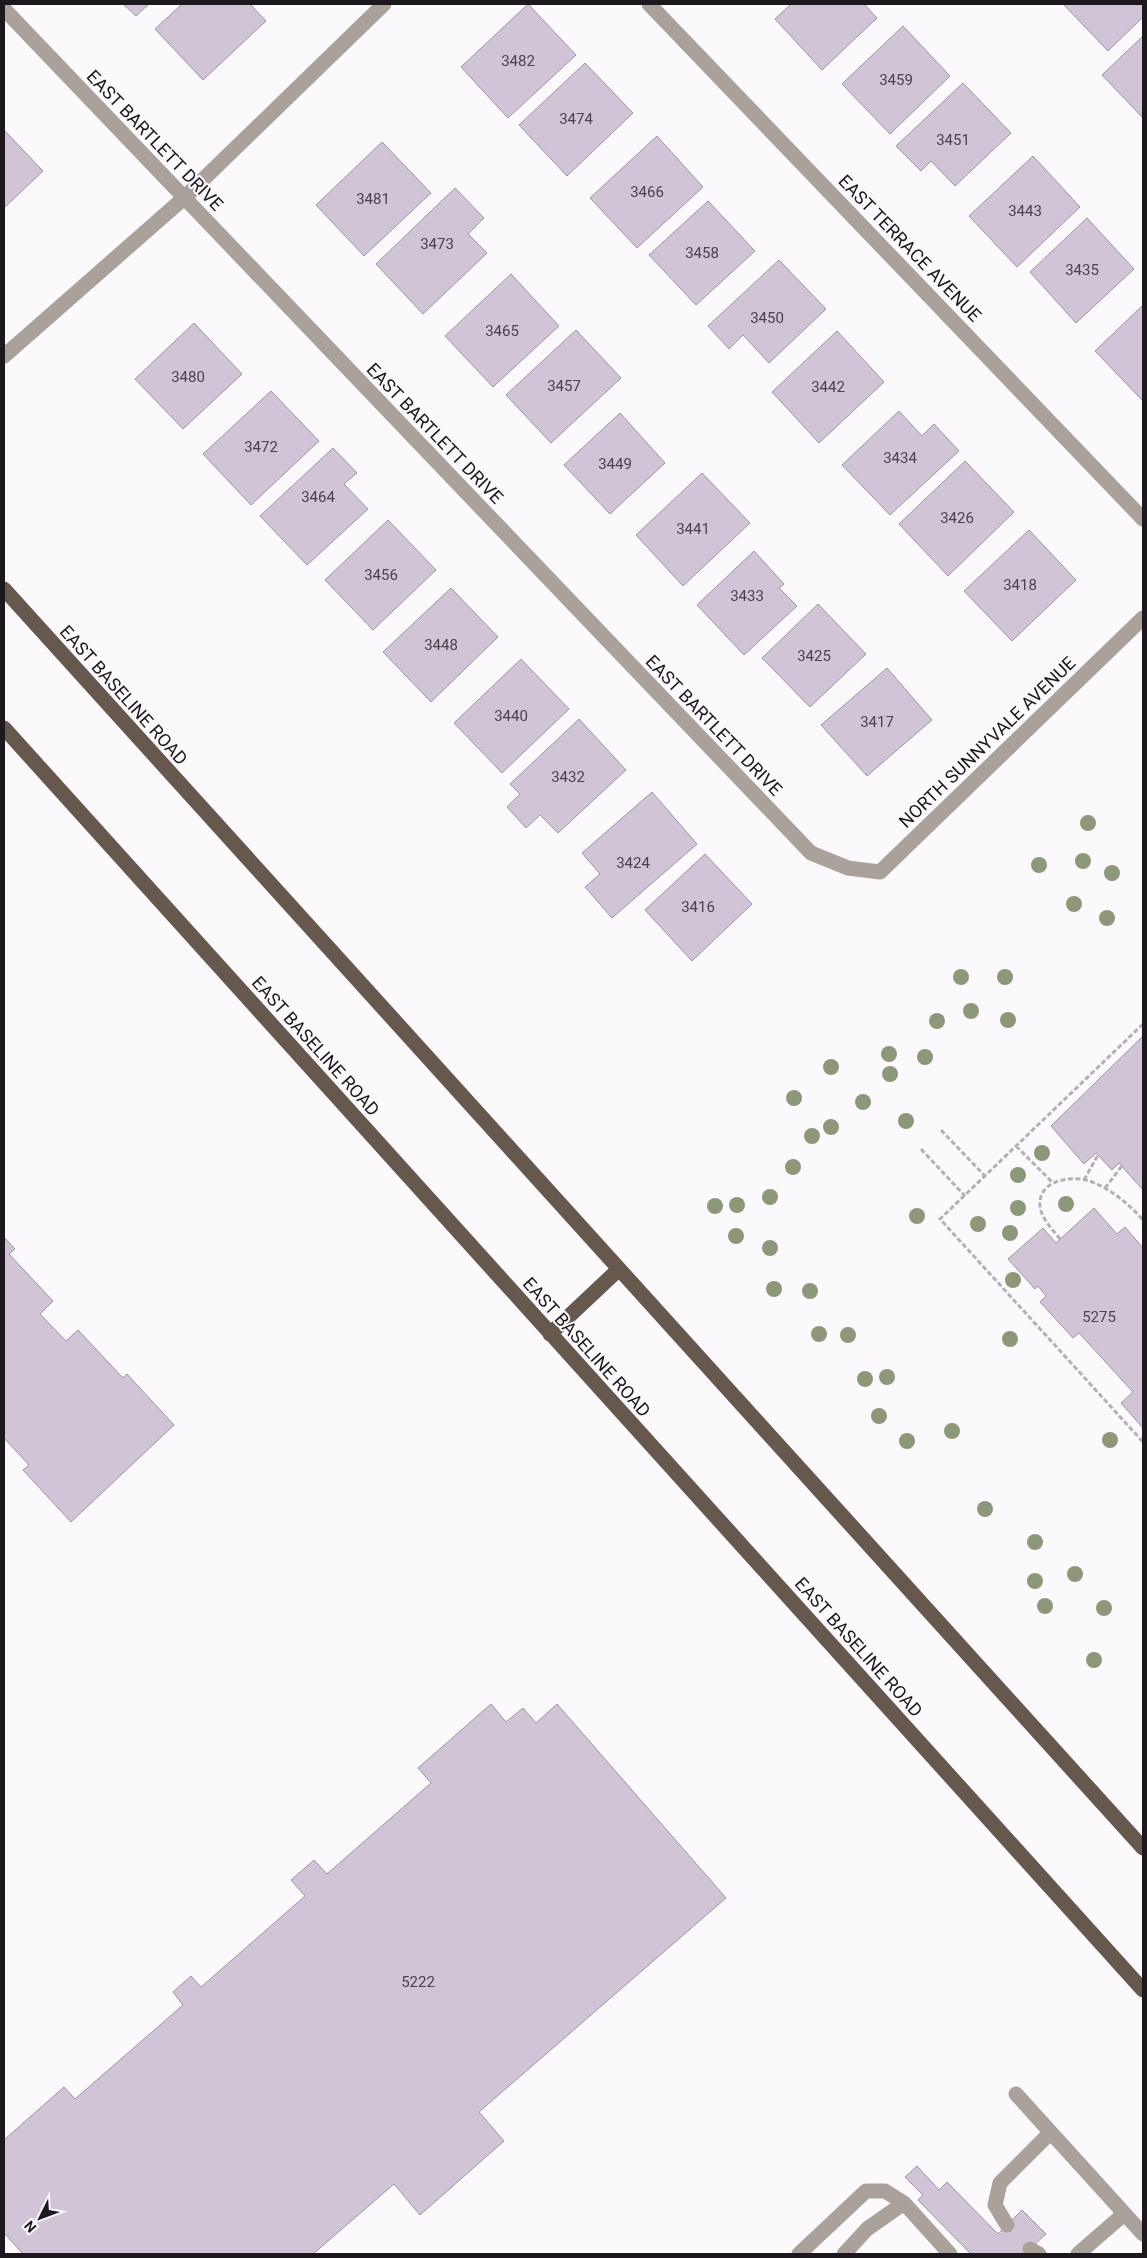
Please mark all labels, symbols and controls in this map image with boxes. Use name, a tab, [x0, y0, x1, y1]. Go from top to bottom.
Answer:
house number: 3482	[501, 52, 535, 70]
street label: EAST BARTLETT DRIVE	[83, 65, 227, 215]
house number: 3459	[879, 71, 913, 89]
house number: 3474	[559, 110, 593, 128]
house number: 3451	[936, 131, 970, 149]
street label: EAST TERRACE AVENUE	[834, 170, 986, 326]
house number: 3466	[630, 183, 664, 201]
house number: 3481	[356, 190, 390, 208]
house number: 3443	[1008, 202, 1042, 220]
house number: 3473	[420, 235, 454, 253]
house number: 3458	[685, 244, 719, 262]
house number: 3435	[1065, 261, 1099, 279]
house number: 3450	[750, 309, 784, 327]
house number: 3465	[485, 322, 519, 340]
street label: EAST BARTLETT DRIVE	[363, 358, 507, 508]
house number: 3480	[171, 368, 205, 386]
house number: 3457	[547, 377, 581, 395]
house number: 3442	[811, 378, 845, 396]
house number: 3472	[244, 438, 278, 456]
house number: 3434	[883, 449, 917, 467]
house number: 3449	[598, 455, 632, 473]
house number: 3464	[301, 488, 335, 506]
house number: 3426	[940, 509, 974, 527]
house number: 3441	[676, 520, 710, 538]
house number: 3456	[364, 566, 398, 584]
house number: 3418	[1003, 576, 1037, 594]
house number: 3433	[730, 587, 764, 605]
street label: EAST BASELINE ROAD	[56, 621, 192, 769]
house number: 3448	[424, 636, 458, 654]
house number: 3425	[797, 647, 831, 665]
street label: EAST BARTLETT DRIVE	[642, 650, 786, 800]
street label: NORTH SUNNYVALE AVENUE	[895, 652, 1079, 832]
house number: 3440	[494, 707, 528, 725]
house number: 3417	[860, 713, 894, 731]
house number: 3432	[551, 768, 585, 786]
house number: 3424	[616, 854, 650, 872]
house number: 3416	[681, 898, 715, 916]
street label: EAST BASELINE ROAD	[248, 972, 384, 1120]
street label: EAST BASELINE ROAD	[519, 1273, 655, 1421]
house number: 5275	[1082, 1308, 1116, 1326]
street label: EAST BASELINE ROAD	[791, 1573, 927, 1721]
house number: 5222	[401, 1973, 435, 1991]
north arrow	[15, 2193, 65, 2243]
text: N	[21, 2218, 40, 2236]

